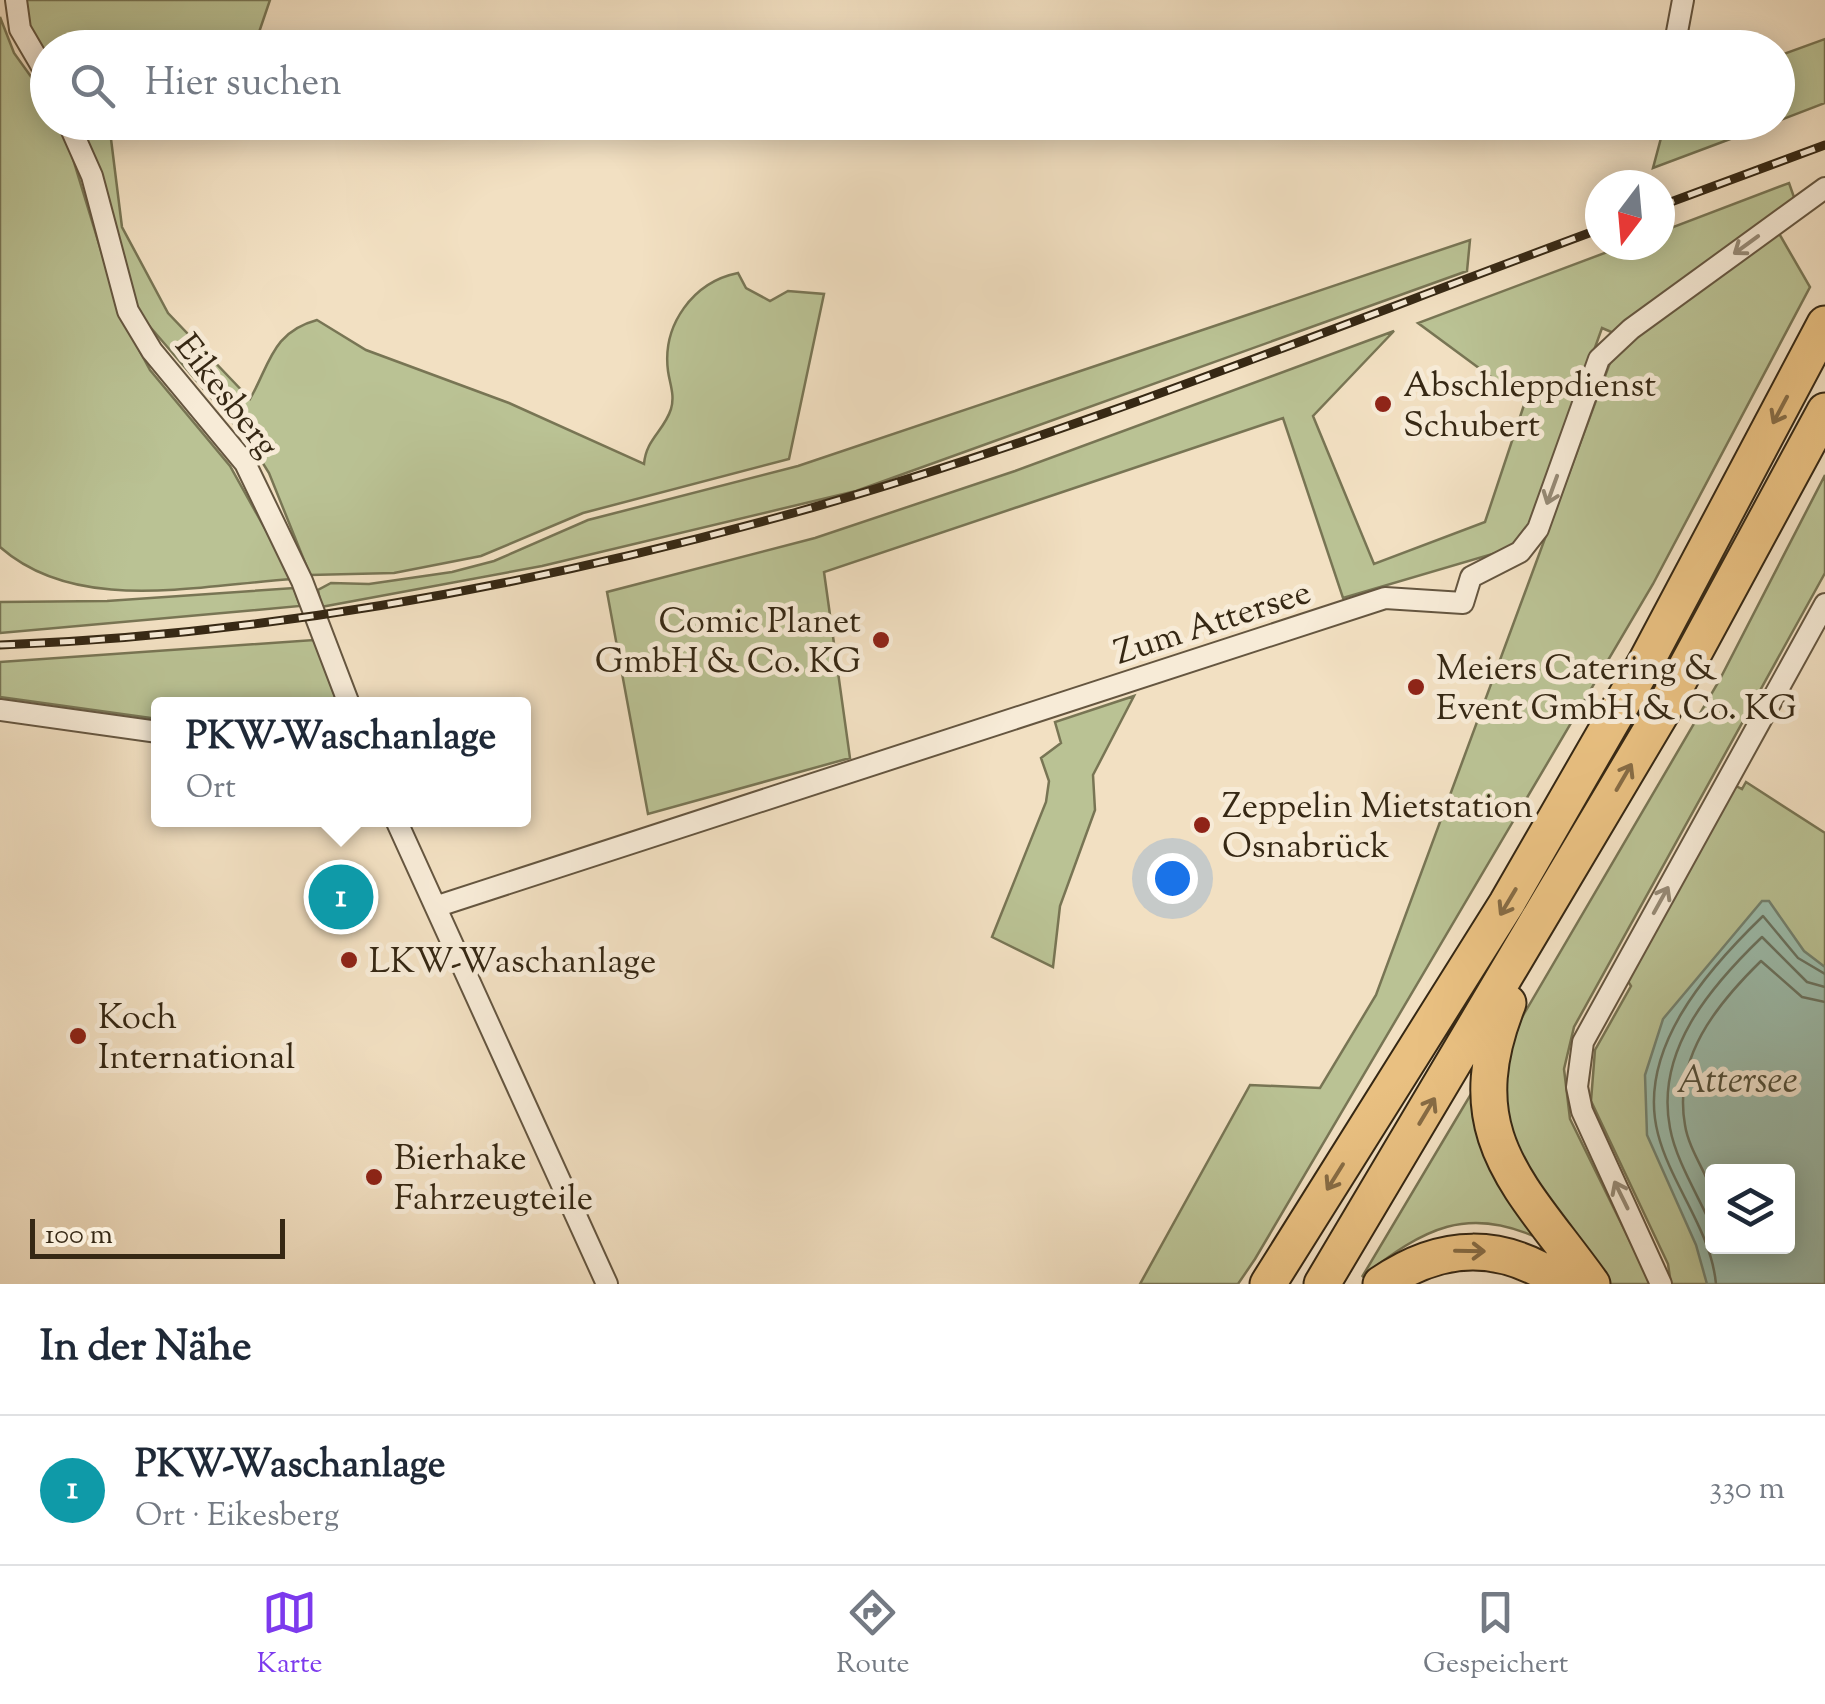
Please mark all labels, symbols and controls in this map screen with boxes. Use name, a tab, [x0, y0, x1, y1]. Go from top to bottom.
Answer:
search box	[30, 30, 1795, 140]
icon: search	[65, 58, 120, 113]
text: Hier suchen	[145, 58, 342, 112]
north arrow	[1585, 170, 1675, 260]
one-way arrow	[1733, 235, 1760, 256]
street label: Eikesberg	[161, 324, 290, 470]
place label: Abschleppdienst Schubert	[1403, 362, 1656, 453]
marker: Abschleppdienst Schubert	[1372, 393, 1394, 415]
one-way arrow	[1770, 395, 1789, 425]
one-way arrow	[1542, 473, 1560, 504]
street label: Zum Attersee	[1108, 569, 1318, 680]
place label: Comic Planet GmbH & Co. KG	[595, 598, 861, 689]
marker: Comic Planet GmbH & Co. KG	[870, 629, 892, 651]
place label: Meiers Catering & Event GmbH & Co. KG	[1436, 645, 1797, 736]
marker: Meiers Catering & Event GmbH & Co. KG	[1405, 676, 1427, 698]
popup	[151, 697, 531, 827]
text: PKW-Waschanlage	[186, 712, 496, 766]
one-way arrow	[1615, 763, 1635, 793]
text: Ort	[186, 766, 236, 812]
place label: Zeppelin Mietstation Osnabrück	[1222, 783, 1533, 874]
marker: Zeppelin Mietstation Osnabrück	[1191, 814, 1213, 836]
your location	[1147, 853, 1198, 904]
pin: 1	[308, 860, 374, 934]
one-way arrow	[1652, 886, 1672, 916]
one-way arrow	[1498, 887, 1518, 916]
place label: LKW-Waschanlage	[369, 938, 656, 989]
marker: LKW-Waschanlage	[338, 949, 360, 971]
place label: Koch International	[98, 994, 295, 1085]
marker: Koch International	[67, 1025, 89, 1047]
water label: Attersee	[1676, 1056, 1798, 1110]
one-way arrow	[1417, 1097, 1437, 1126]
place label: Bierhake Fahrzeugteile	[394, 1135, 593, 1226]
one-way arrow	[1324, 1162, 1345, 1191]
map controls	[1705, 1164, 1795, 1254]
button: layers	[1705, 1164, 1795, 1254]
marker: Bierhake Fahrzeugteile	[363, 1166, 385, 1188]
one-way arrow	[1611, 1181, 1630, 1211]
scale bar	[30, 1214, 285, 1258]
text: 100 m	[45, 1216, 113, 1256]
one-way arrow	[1454, 1242, 1486, 1261]
text: In der Nähe	[40, 1319, 252, 1379]
text: PKW-Waschanlage	[135, 1440, 445, 1494]
text: 1	[67, 1467, 78, 1513]
text: 330 m	[1709, 1467, 1785, 1513]
text: Ort · Eikesberg	[135, 1494, 339, 1540]
tab: Karte	[257, 1585, 323, 1685]
tab: Route	[836, 1585, 910, 1685]
tab: Gespeichert	[1423, 1585, 1568, 1685]

